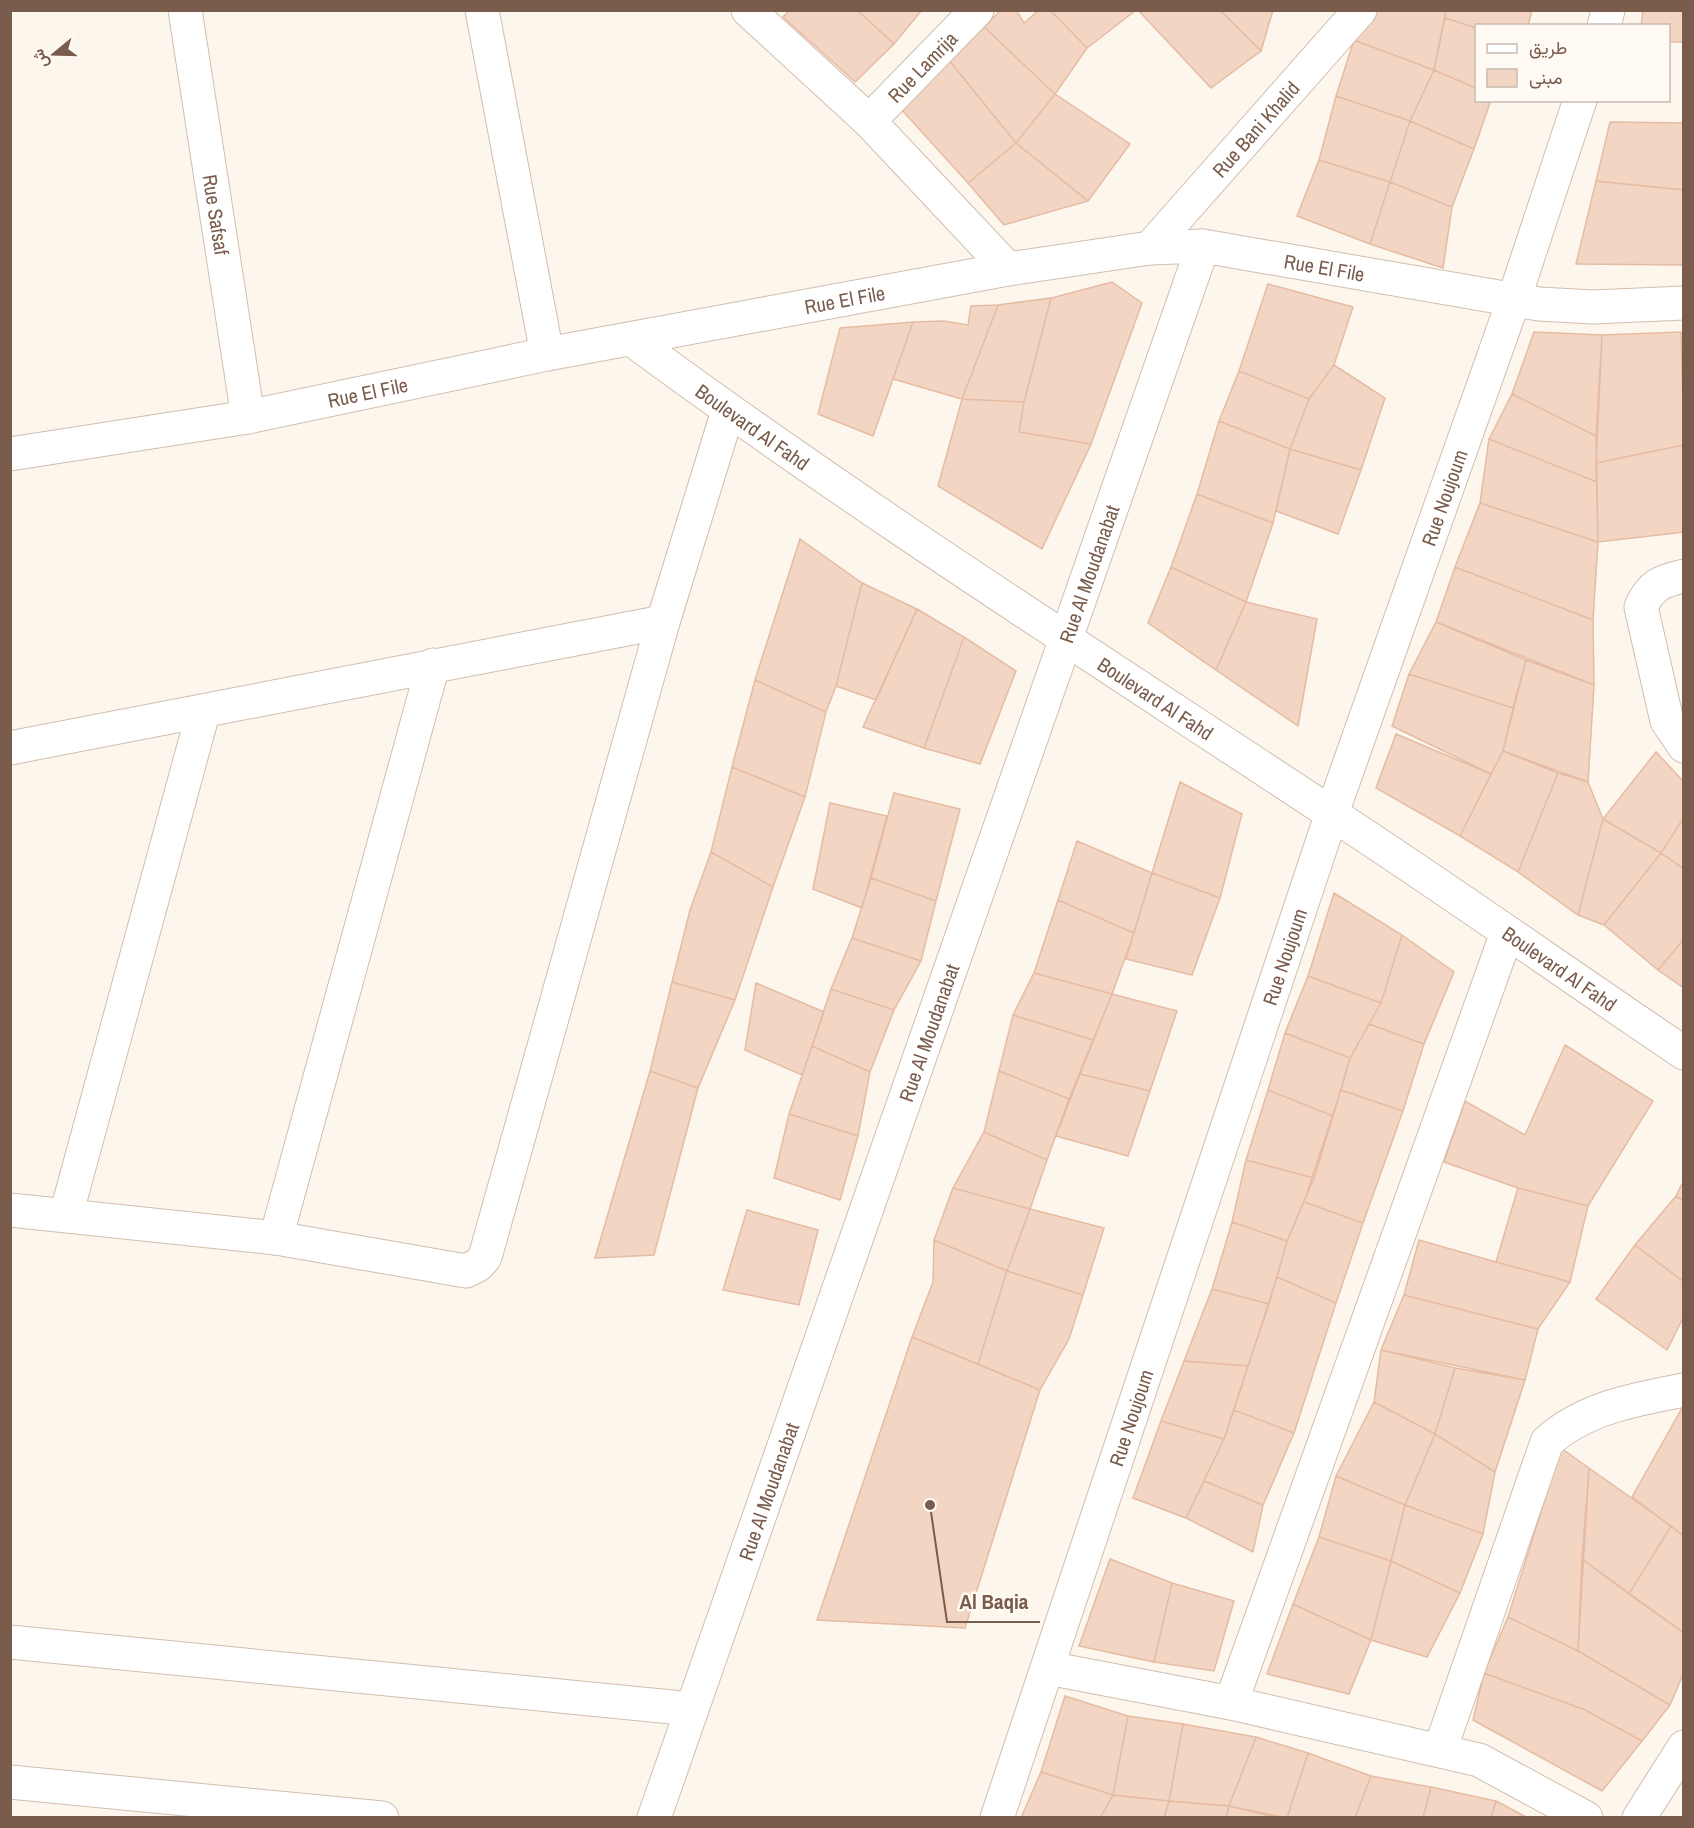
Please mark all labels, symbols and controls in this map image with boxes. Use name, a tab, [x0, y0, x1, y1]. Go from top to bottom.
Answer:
north arrow	[24, 24, 84, 84]
legend	[1475, 24, 1670, 102]
street label: Rue Lamrija	[881, 25, 963, 108]
text: طريق	[1529, 35, 1567, 60]
text: ش	[26, 46, 53, 72]
text: مبنى	[1529, 65, 1563, 90]
street label: Rue Bani Khalid	[1206, 75, 1305, 183]
street label: Rue Safsaf	[197, 172, 236, 257]
street label: Rue El File	[1282, 247, 1367, 287]
street label: Rue El File	[802, 278, 887, 320]
street label: Rue El File	[325, 370, 410, 413]
street label: Boulevard Al Fahd	[690, 377, 815, 476]
street label: Rue Noujoum	[1414, 446, 1473, 549]
street label: Rue Al Moudanabat	[1052, 501, 1125, 646]
street label: Boulevard Al Fahd	[1093, 650, 1219, 746]
street label: Rue Noujoum	[1255, 905, 1313, 1008]
street label: Boulevard Al Fahd	[1497, 919, 1622, 1017]
street label: Rue Al Moudanabat	[892, 960, 965, 1105]
street label: Rue Noujoum	[1102, 1366, 1159, 1470]
street label: Rue Al Moudanabat	[732, 1418, 805, 1564]
callout: Al Baqia	[947, 1583, 1040, 1622]
text: Al Baqia	[960, 1587, 1029, 1616]

